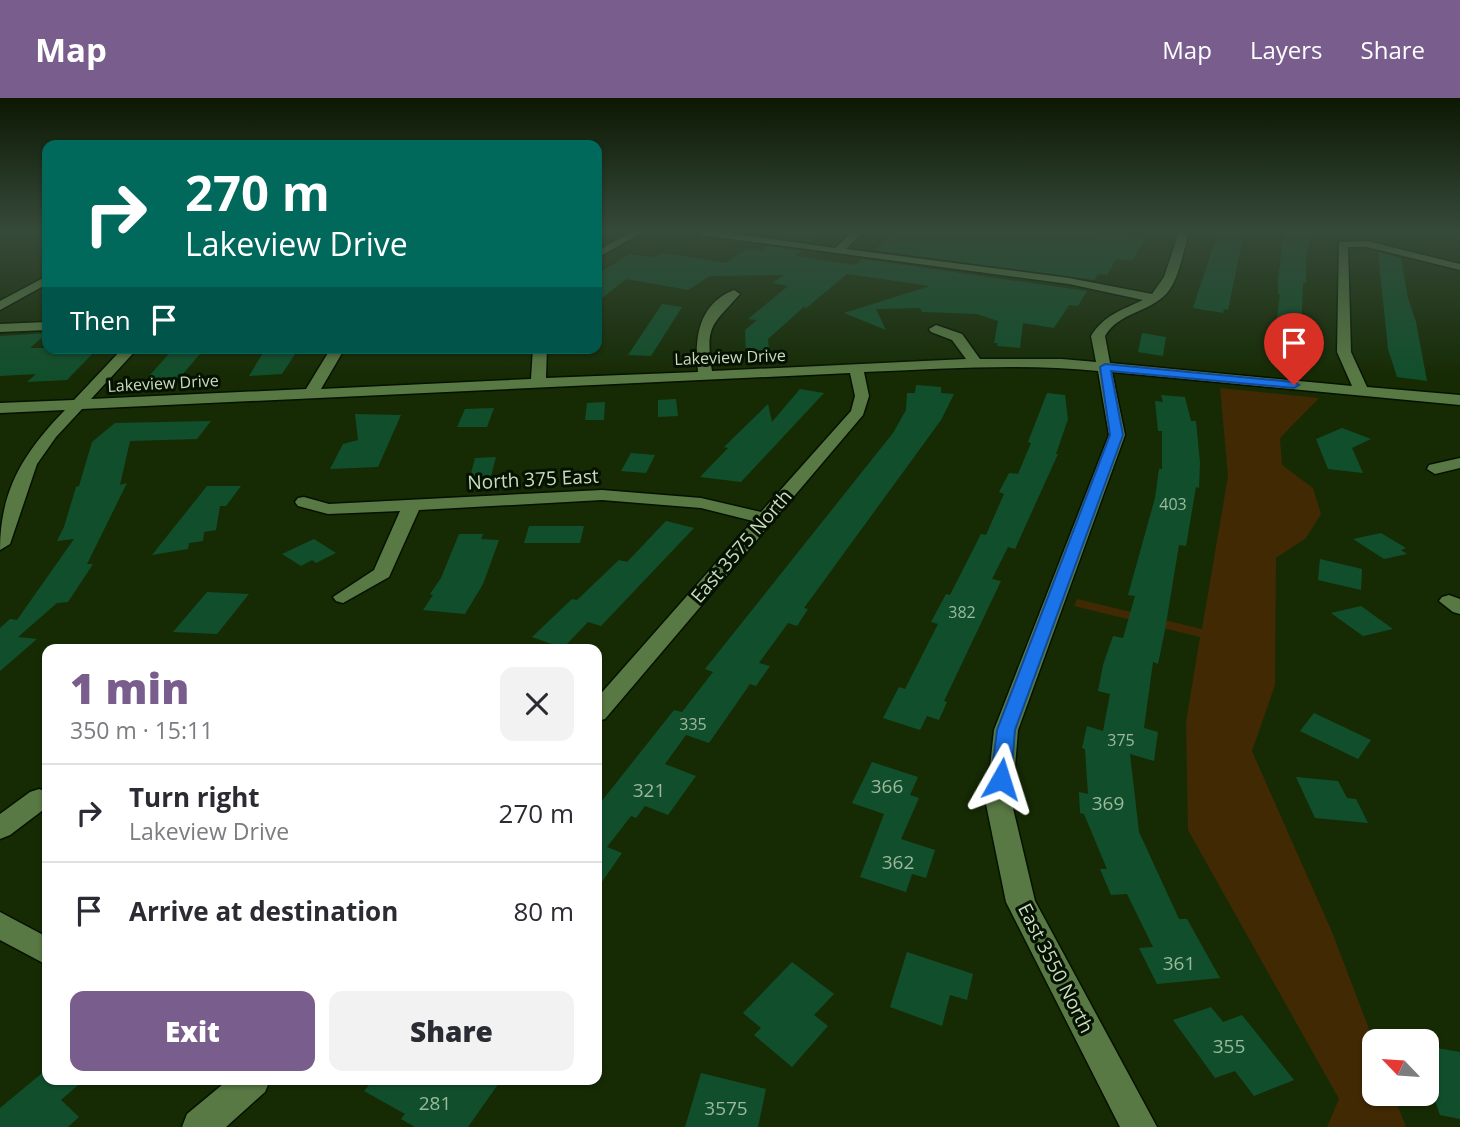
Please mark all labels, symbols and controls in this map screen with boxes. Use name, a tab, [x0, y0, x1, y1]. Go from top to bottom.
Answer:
text: Map	[35, 27, 107, 72]
text: Map	[1162, 33, 1212, 66]
text: Layers	[1250, 33, 1323, 66]
text: Share	[1361, 33, 1425, 66]
text: 270 m	[185, 159, 330, 225]
icon: right	[70, 168, 161, 259]
text: Lakeview Drive	[185, 222, 408, 265]
icon: arrive	[145, 301, 183, 339]
text: Then	[70, 302, 131, 338]
pin	[1264, 313, 1324, 385]
icon: arrive	[1275, 324, 1313, 362]
street label: Lakeview Drive	[674, 344, 786, 370]
street label: Lakeview Drive	[107, 369, 219, 397]
street label: North 375 East	[467, 463, 599, 495]
street label: East 3575 North	[685, 484, 797, 608]
house number: 403	[1159, 493, 1187, 515]
house number: 382	[948, 601, 976, 623]
text: 1 min	[70, 659, 189, 716]
button: close	[500, 667, 574, 741]
house number: 335	[679, 713, 707, 735]
text: 350 m · 15:11	[70, 714, 213, 746]
house number: 375	[1107, 729, 1135, 751]
position arrow	[964, 742, 1038, 816]
house number: 366	[871, 773, 903, 799]
house number: 321	[633, 777, 665, 803]
text: Turn right	[129, 779, 260, 815]
house number: 369	[1092, 790, 1124, 816]
icon: right	[70, 794, 108, 832]
text: 270 m	[499, 795, 574, 831]
text: Lakeview Drive	[129, 815, 289, 847]
house number: 362	[882, 849, 914, 875]
icon: arrive	[70, 892, 108, 930]
text: Arrive at destination	[129, 893, 398, 929]
text: 80 m	[513, 893, 574, 929]
street label: East 3550 North	[1012, 899, 1100, 1037]
house number: 361	[1163, 950, 1195, 976]
button: Exit	[70, 991, 315, 1071]
button: Share	[329, 991, 574, 1071]
north arrow	[1362, 1029, 1438, 1106]
map controls	[1362, 1029, 1439, 1106]
house number: 355	[1213, 1033, 1245, 1059]
house number: 281	[419, 1090, 451, 1116]
house number: 3575	[704, 1095, 748, 1121]

